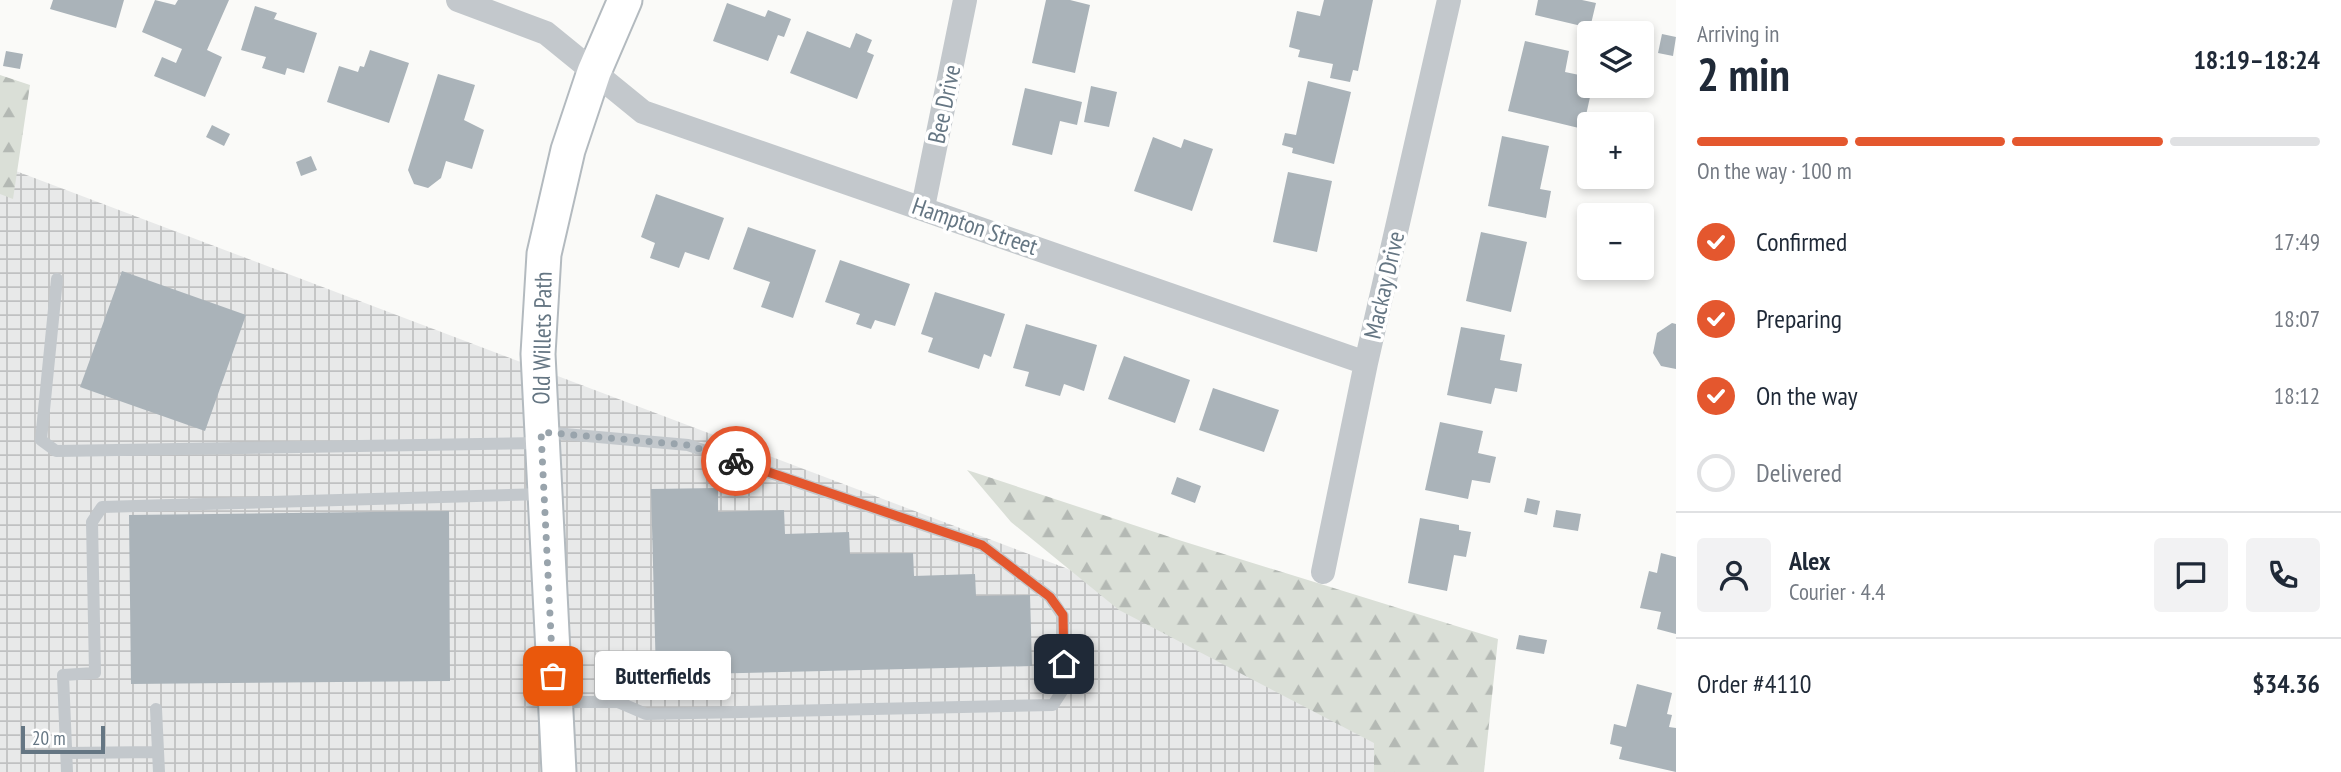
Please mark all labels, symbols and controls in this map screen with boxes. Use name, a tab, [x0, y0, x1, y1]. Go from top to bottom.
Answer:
text: Arriving in	[1697, 19, 1779, 48]
map controls	[1577, 21, 1654, 280]
button: layers	[1577, 21, 1654, 98]
text: 18:19–18:24	[2193, 43, 2320, 76]
text: 2 min	[1697, 44, 1790, 104]
street label: Bee Drive	[921, 62, 967, 146]
button: +	[1577, 112, 1654, 189]
text: On the way · 100 m	[1697, 156, 1852, 185]
street label: Hampton Street	[908, 190, 1042, 262]
button: −	[1577, 203, 1654, 280]
icon: check	[1697, 223, 1735, 261]
text: Confirmed	[1756, 225, 1847, 258]
text: 17:49	[2274, 227, 2320, 256]
street label: Mackay Drive	[1357, 228, 1411, 342]
street label: Old Willets Path	[525, 271, 559, 405]
icon: check	[1697, 300, 1735, 338]
text: Preparing	[1756, 302, 1842, 335]
text: 18:07	[2274, 304, 2320, 333]
icon: check	[1697, 377, 1735, 415]
text: On the way	[1756, 379, 1858, 412]
text: 18:12	[2274, 381, 2320, 410]
courier	[701, 426, 771, 496]
icon: bike	[717, 442, 755, 480]
text: Delivered	[1756, 456, 1842, 489]
button: person	[1697, 538, 1771, 612]
button: chat	[2154, 538, 2228, 612]
button: phone	[2246, 538, 2320, 612]
text: Alex	[1789, 544, 1830, 577]
text: Courier · 4.4	[1789, 577, 1885, 606]
pin	[1034, 634, 1094, 694]
icon: home	[1045, 645, 1083, 683]
pin	[523, 646, 583, 706]
callout: Butterfields	[595, 652, 732, 700]
icon: bag	[534, 657, 572, 695]
text: Butterfields	[615, 661, 711, 690]
text: Order #4110	[1697, 667, 1812, 700]
text: $34.36	[2252, 667, 2320, 700]
scale bar	[21, 723, 105, 755]
text: 20 m	[32, 726, 66, 750]

